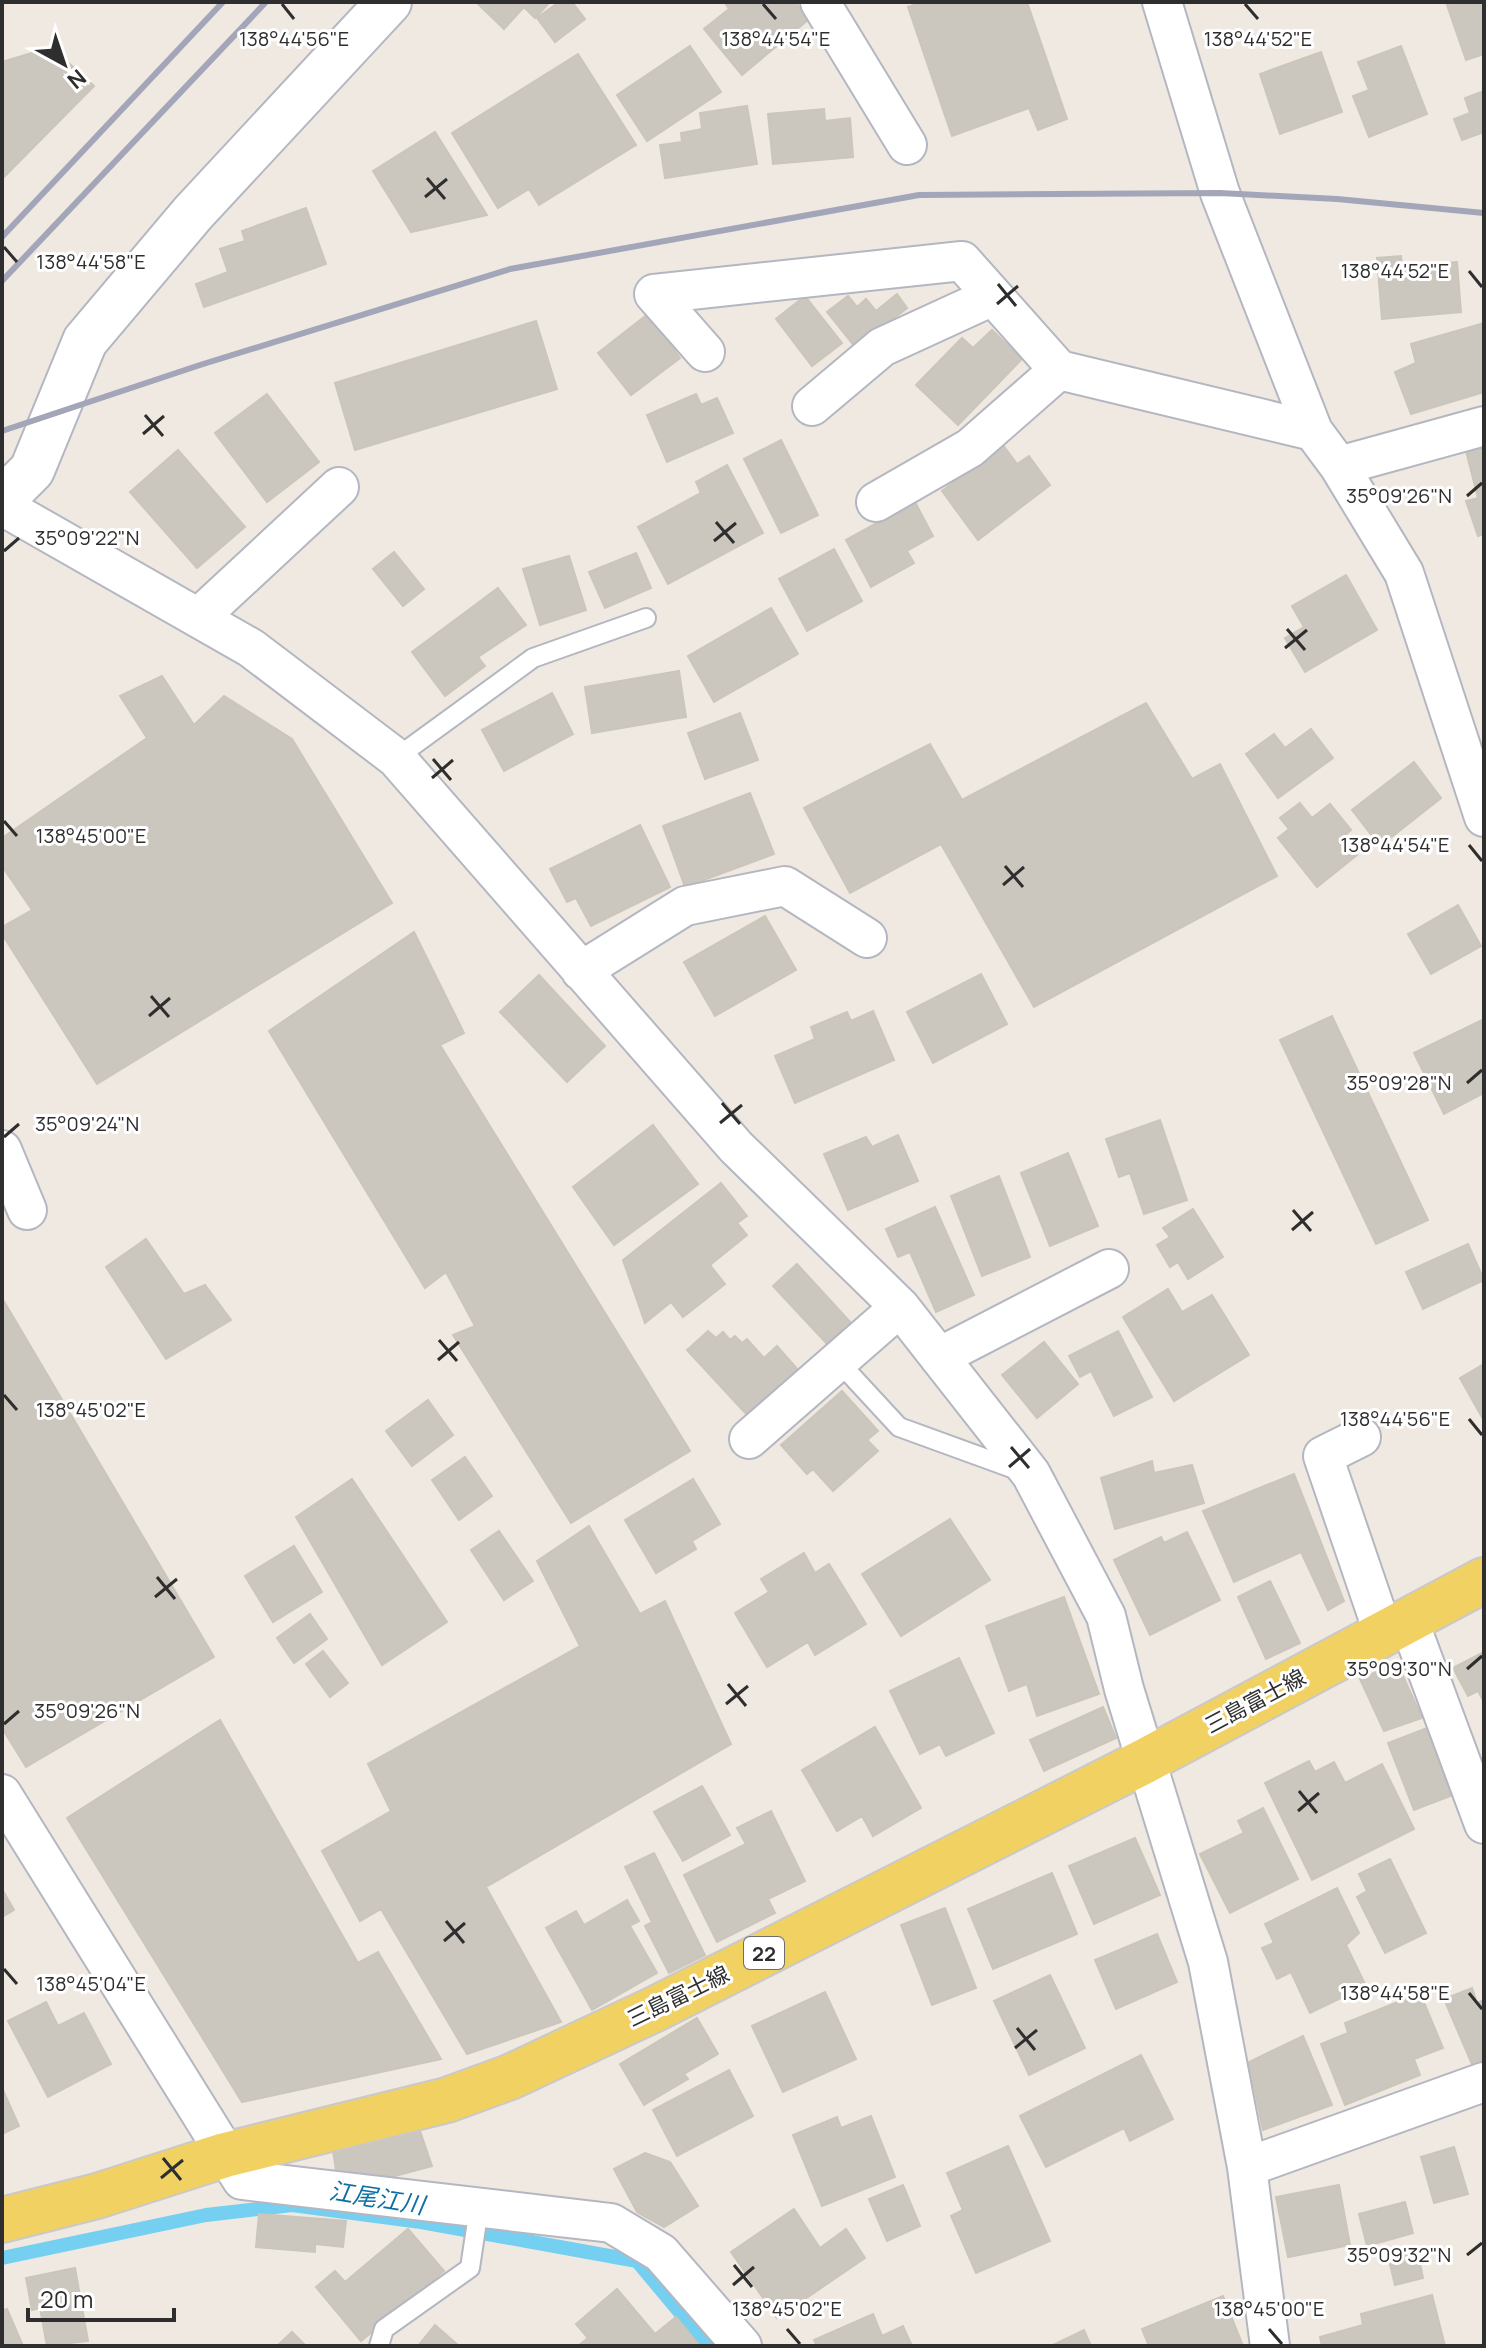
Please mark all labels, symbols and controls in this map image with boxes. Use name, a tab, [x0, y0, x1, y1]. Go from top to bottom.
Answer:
north arrow	[24, 24, 104, 104]
text: 138°44'56"E	[239, 25, 349, 52]
text: 138°44'54"E	[722, 25, 830, 52]
text: 138°44'52"E	[1204, 25, 1312, 52]
text: N	[61, 63, 93, 96]
text: 138°44'58"E	[36, 248, 146, 275]
text: 138°44'52"E	[1341, 257, 1449, 284]
text: 35°09'26"N	[1346, 482, 1452, 509]
text: 35°09'22"N	[35, 524, 139, 551]
text: 138°45'00"E	[36, 822, 146, 849]
text: 138°44'54"E	[1341, 831, 1449, 858]
text: 35°09'28"N	[1346, 1069, 1452, 1096]
text: 35°09'24"N	[35, 1110, 139, 1137]
text: 138°45'02"E	[36, 1396, 146, 1423]
text: 138°44'56"E	[1340, 1405, 1450, 1432]
text: 35°09'30"N	[1346, 1655, 1452, 1682]
street label: 三島富士線	[1199, 1662, 1311, 1740]
text: 35°09'26"N	[34, 1697, 140, 1724]
road number: 22	[744, 1937, 784, 1969]
street label: 三島富士線	[622, 1958, 734, 2034]
text: 138°45'04"E	[36, 1970, 146, 1997]
text: 138°44'58"E	[1340, 1979, 1450, 2006]
water label: 江尾江川	[327, 2173, 430, 2221]
text: 35°09'32"N	[1347, 2241, 1451, 2268]
scale bar	[28, 2272, 174, 2322]
text: 20 m	[40, 2282, 93, 2315]
text: 138°45'02"E	[732, 2295, 842, 2322]
text: 138°45'00"E	[1214, 2295, 1324, 2322]

